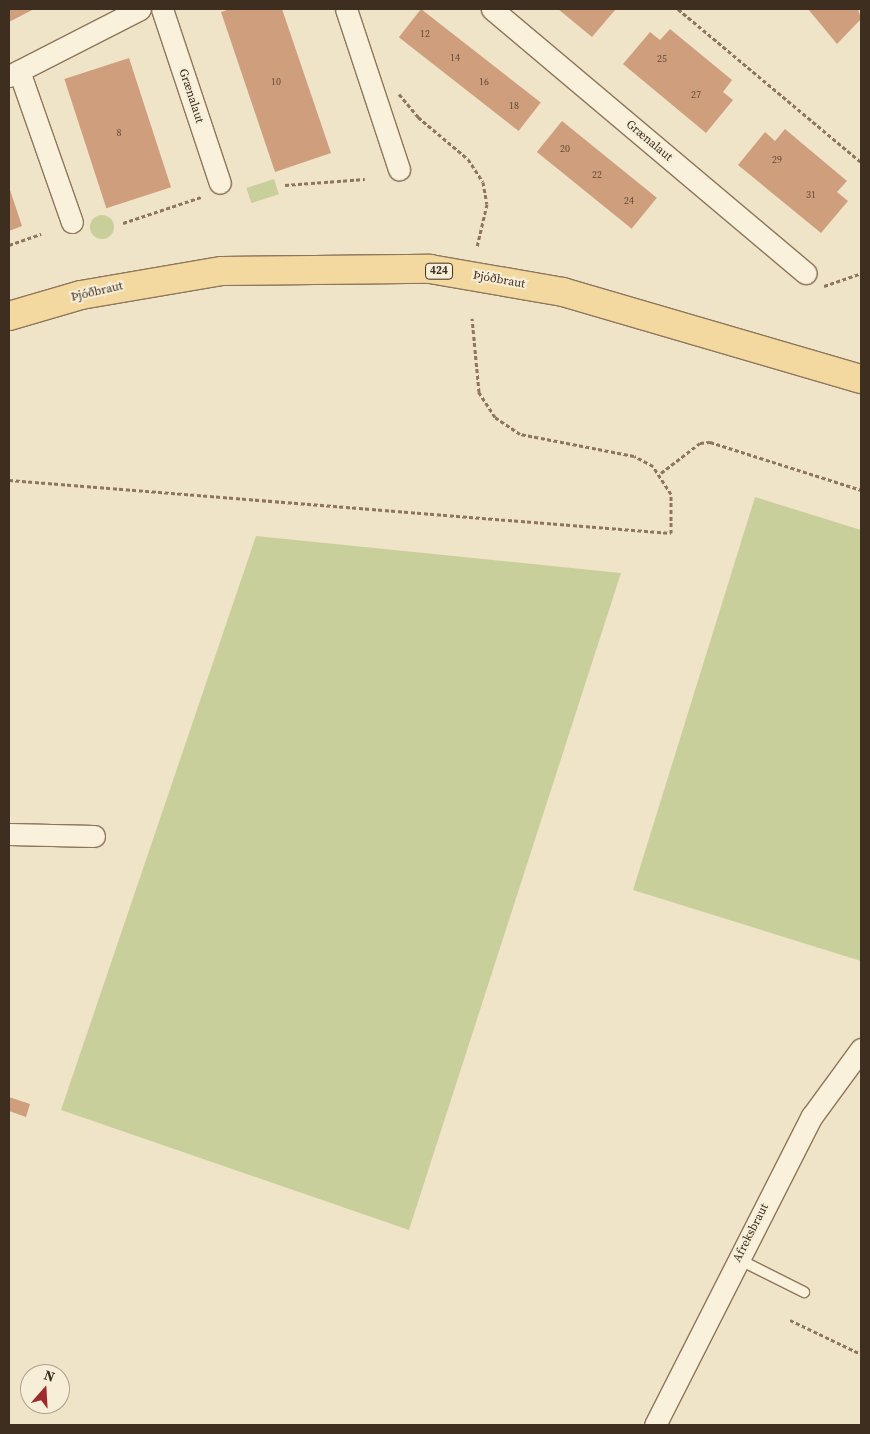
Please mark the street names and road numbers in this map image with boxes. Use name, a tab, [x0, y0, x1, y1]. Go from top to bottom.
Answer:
street label: Grænalaut	[175, 67, 207, 125]
street label: Grænalaut	[623, 117, 675, 165]
road number: 424	[424, 262, 454, 280]
street label: Þjóðbraut	[472, 268, 526, 292]
street label: Þjóðbraut	[70, 279, 124, 305]
street label: Afreksbraut	[730, 1201, 772, 1265]

